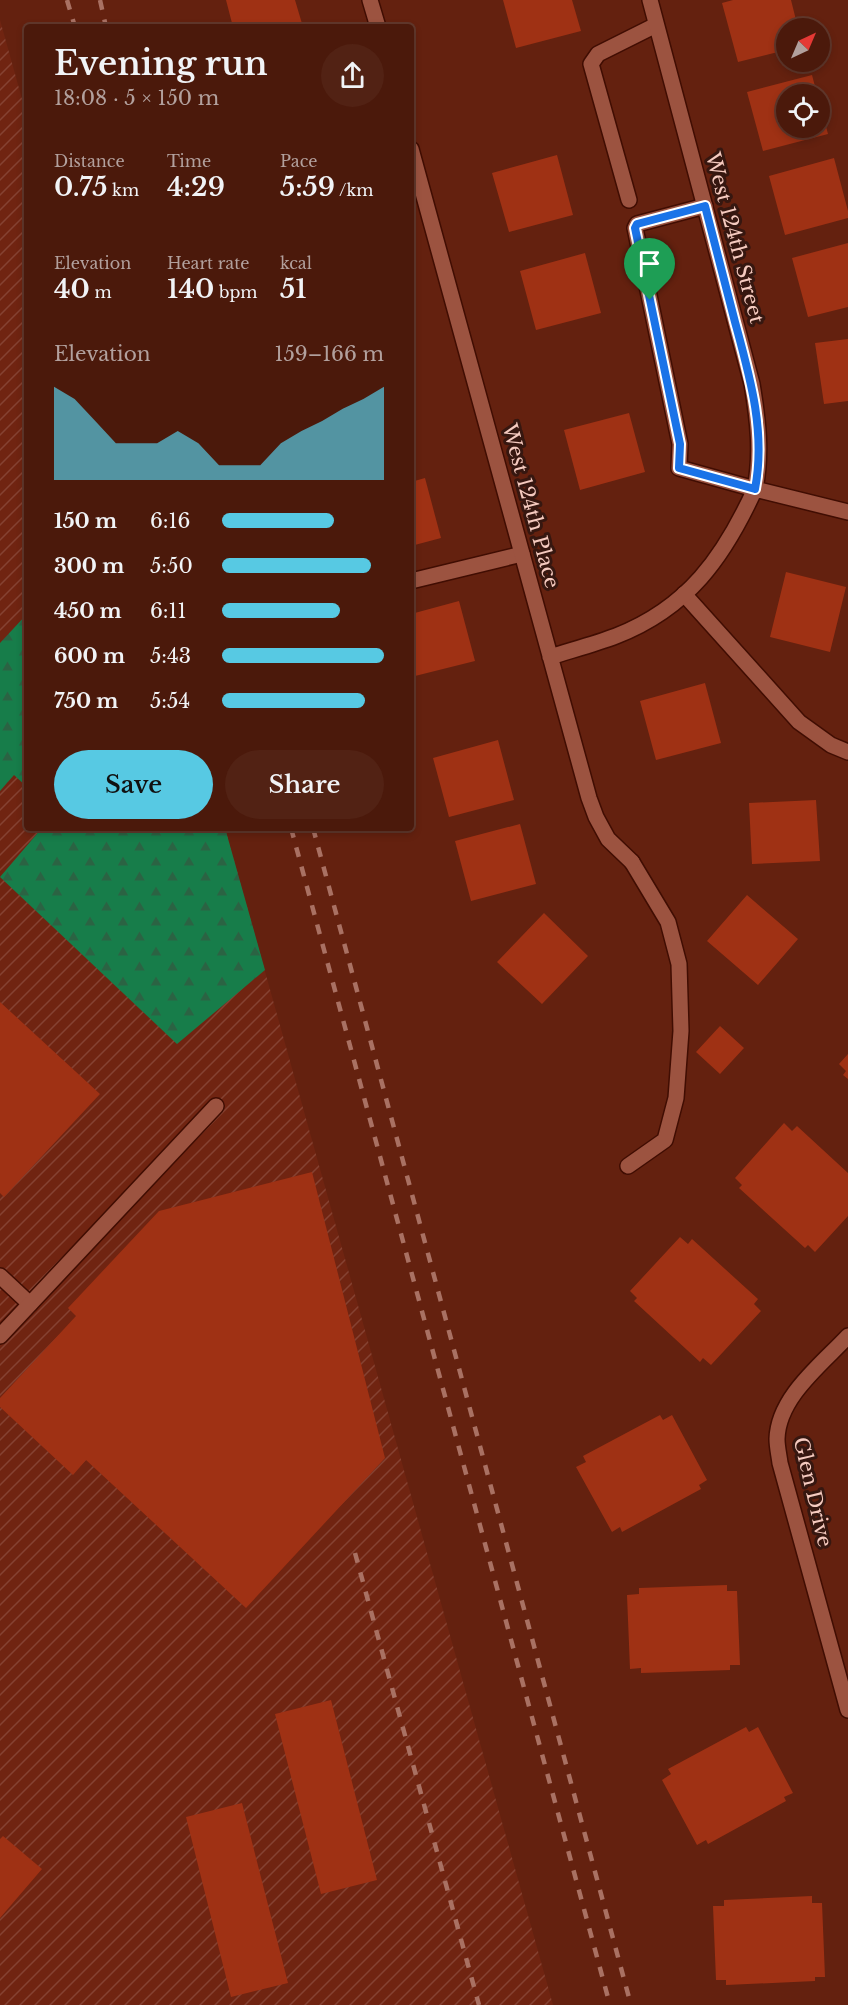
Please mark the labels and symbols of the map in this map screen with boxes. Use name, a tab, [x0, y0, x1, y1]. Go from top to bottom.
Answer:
north arrow	[776, 18, 830, 72]
street label: West 124th Street	[700, 149, 769, 327]
pin	[624, 238, 675, 300]
street label: West 124th Place	[497, 420, 565, 591]
street label: Glen Drive	[789, 1435, 837, 1549]

